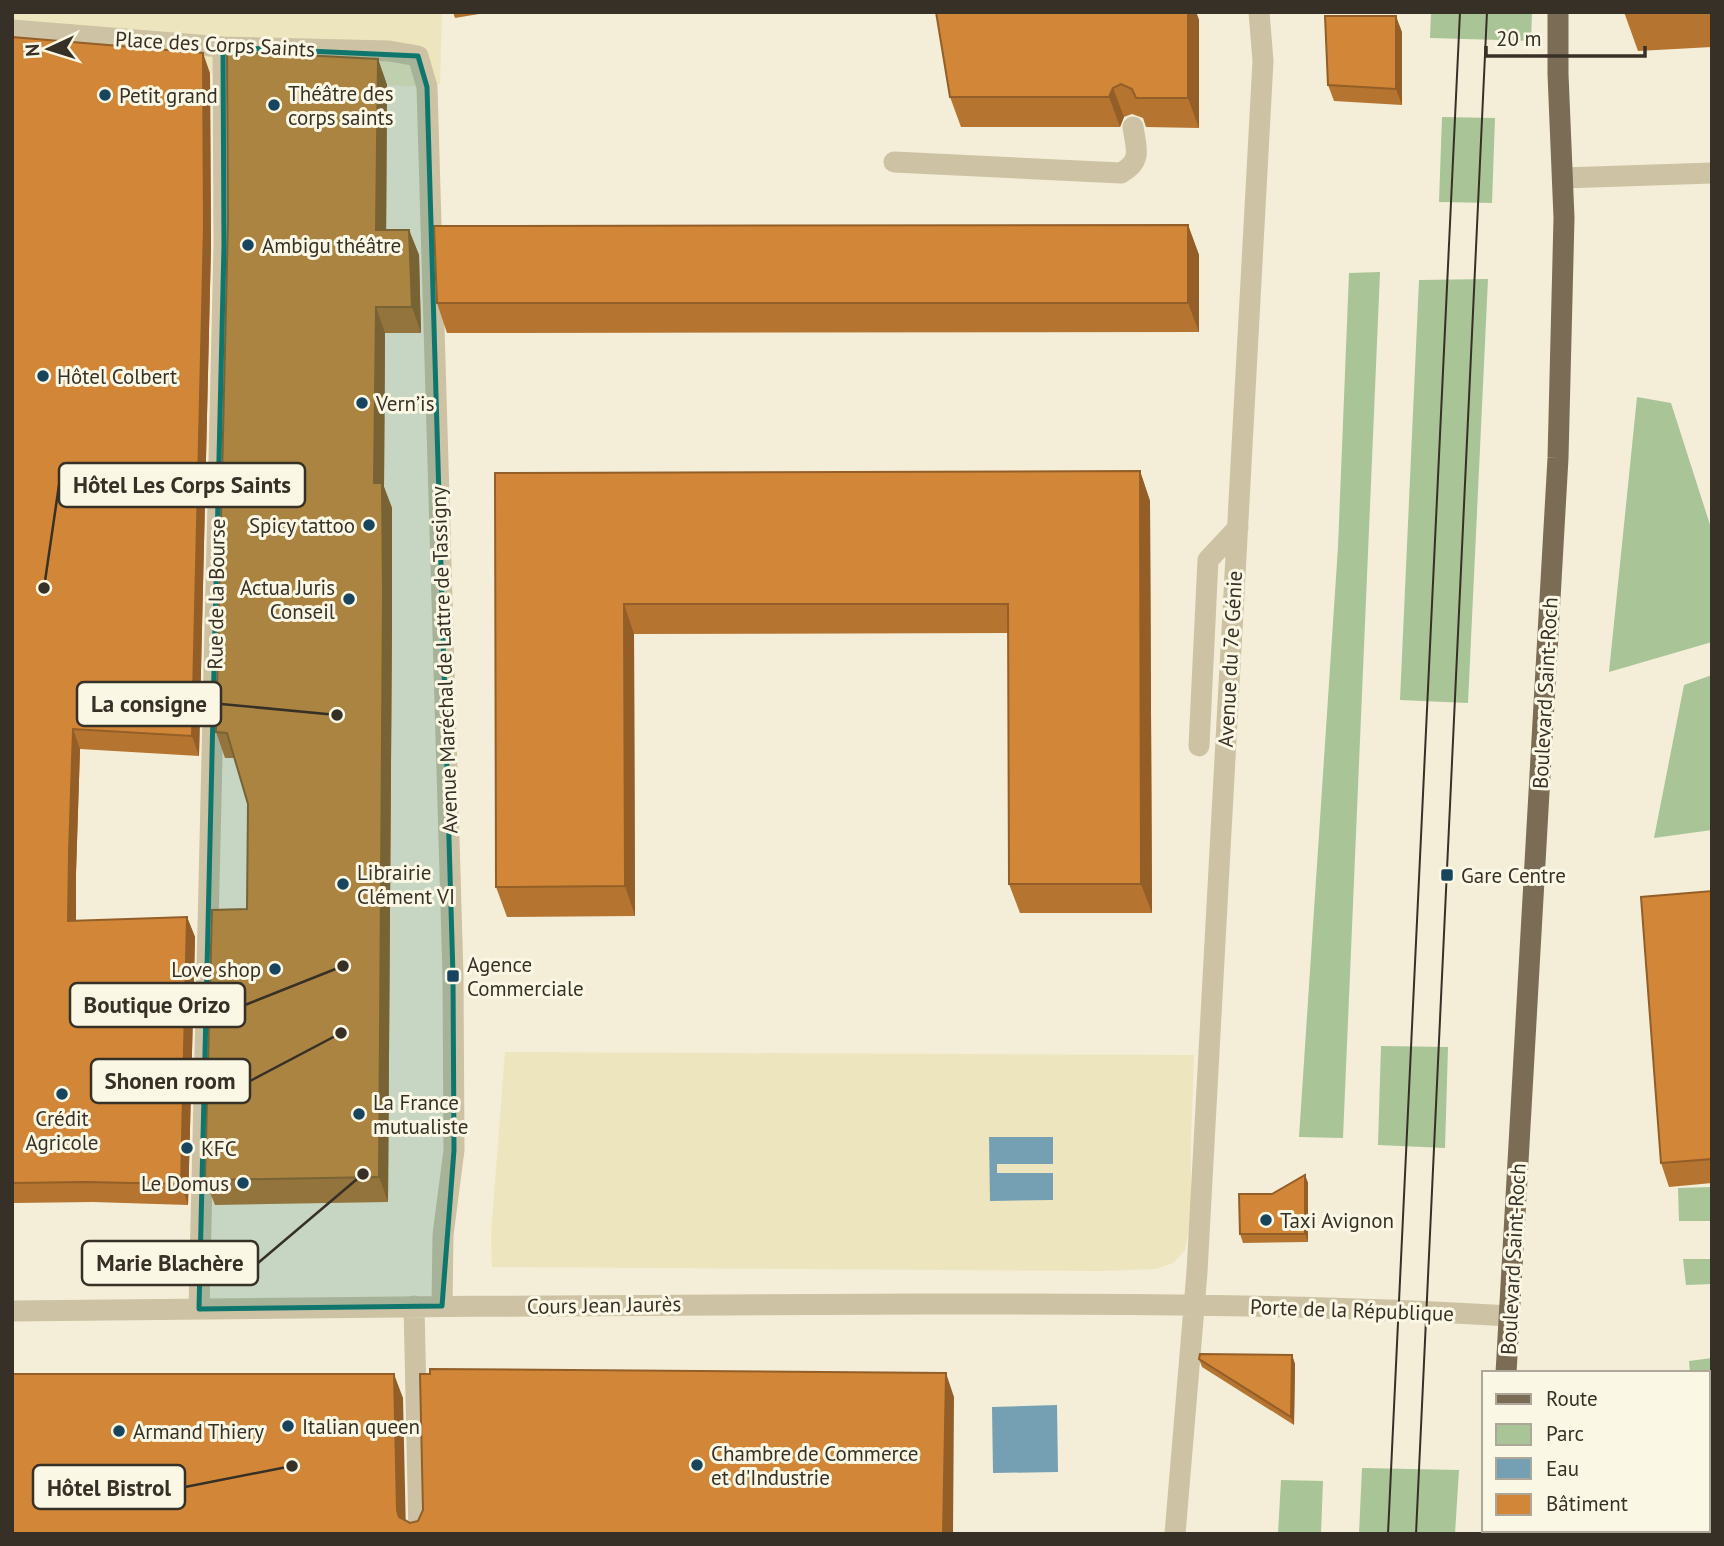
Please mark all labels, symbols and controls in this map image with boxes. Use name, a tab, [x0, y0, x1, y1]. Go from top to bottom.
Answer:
north arrow	[14, 14, 84, 84]
scale bar	[1486, 14, 1645, 58]
street label: Place des Corps Saints	[114, 25, 316, 63]
text: 20 m	[1496, 25, 1542, 52]
text: N	[20, 43, 44, 57]
place label: Théâtre des corps saints	[288, 80, 394, 131]
place label: Petit grand	[119, 82, 218, 109]
marker: Petit grand	[97, 87, 113, 103]
marker: Théâtre des corps saints	[266, 97, 282, 113]
place label: Ambigu théâtre	[262, 232, 401, 259]
marker: Ambigu théâtre	[240, 237, 256, 253]
place label: Hôtel Colbert	[57, 363, 177, 390]
marker: Hôtel Colbert	[35, 368, 51, 384]
place label: Vern’is	[375, 390, 435, 417]
marker: Vern’is	[354, 395, 370, 411]
callout: Hôtel Les Corps Saints	[59, 463, 305, 507]
text: Hôtel Les Corps Saints	[73, 470, 291, 499]
street label: Avenue Maréchal de Lattre de Tassigny	[424, 486, 464, 834]
place label: Spicy tattoo	[249, 512, 355, 539]
marker: Spicy tattoo	[361, 517, 377, 533]
street label: Rue de la Bourse	[201, 518, 231, 670]
street label: Avenue du 7e Génie	[1212, 570, 1248, 748]
place label: Actua Juris Conseil	[240, 574, 335, 625]
marker: Actua Juris Conseil	[341, 591, 357, 607]
street label: Boulevard Saint-Roch	[1526, 596, 1564, 790]
callout: La consigne	[77, 682, 221, 726]
text: La consigne	[91, 689, 207, 718]
place label: Librairie Clément VI	[357, 859, 455, 910]
place label: Gare Centre	[1461, 862, 1566, 889]
marker: Gare Centre	[1439, 867, 1455, 883]
marker: Librairie Clément VI	[335, 876, 351, 892]
place label: Agence Commerciale	[467, 951, 584, 1002]
place label: Love shop	[171, 956, 261, 983]
marker: Love shop	[267, 961, 283, 977]
marker: Agence Commerciale	[445, 968, 461, 984]
callout: Boutique Orizo	[70, 983, 245, 1027]
text: Boutique Orizo	[84, 990, 230, 1019]
callout: Shonen room	[91, 1059, 250, 1103]
text: Shonen room	[105, 1066, 235, 1095]
marker: Crédit Agricole	[54, 1086, 70, 1102]
place label: La France mutualiste	[373, 1089, 468, 1140]
place label: Crédit Agricole	[25, 1105, 99, 1156]
marker: La France mutualiste	[351, 1106, 367, 1122]
place label: KFC	[201, 1135, 237, 1162]
marker: KFC	[179, 1140, 195, 1156]
street label: Boulevard Saint-Roch	[1494, 1162, 1532, 1356]
place label: Le Domus	[141, 1170, 229, 1197]
marker: Le Domus	[235, 1175, 251, 1191]
place label: Taxi Avignon	[1280, 1207, 1394, 1234]
marker: Taxi Avignon	[1258, 1212, 1274, 1228]
callout: Marie Blachère	[82, 1241, 258, 1285]
text: Marie Blachère	[96, 1248, 244, 1277]
street label: Cours Jean Jaurès	[527, 1290, 681, 1320]
street label: Porte de la République	[1250, 1293, 1454, 1327]
legend	[1482, 1371, 1710, 1532]
text: Route	[1546, 1385, 1598, 1412]
place label: Italian queen	[302, 1413, 420, 1440]
place label: Armand Thiery	[133, 1418, 264, 1445]
marker: Italian queen	[280, 1418, 296, 1434]
text: Parc	[1546, 1420, 1584, 1447]
marker: Armand Thiery	[111, 1423, 127, 1439]
place label: Chambre de Commerce et d'Industrie	[711, 1440, 918, 1491]
text: Eau	[1546, 1455, 1579, 1482]
marker: Chambre de Commerce et d'Industrie	[689, 1457, 705, 1473]
callout: Hôtel Bistrol	[33, 1465, 185, 1509]
text: Hôtel Bistrol	[47, 1473, 171, 1502]
text: Bâtiment	[1546, 1490, 1628, 1517]

